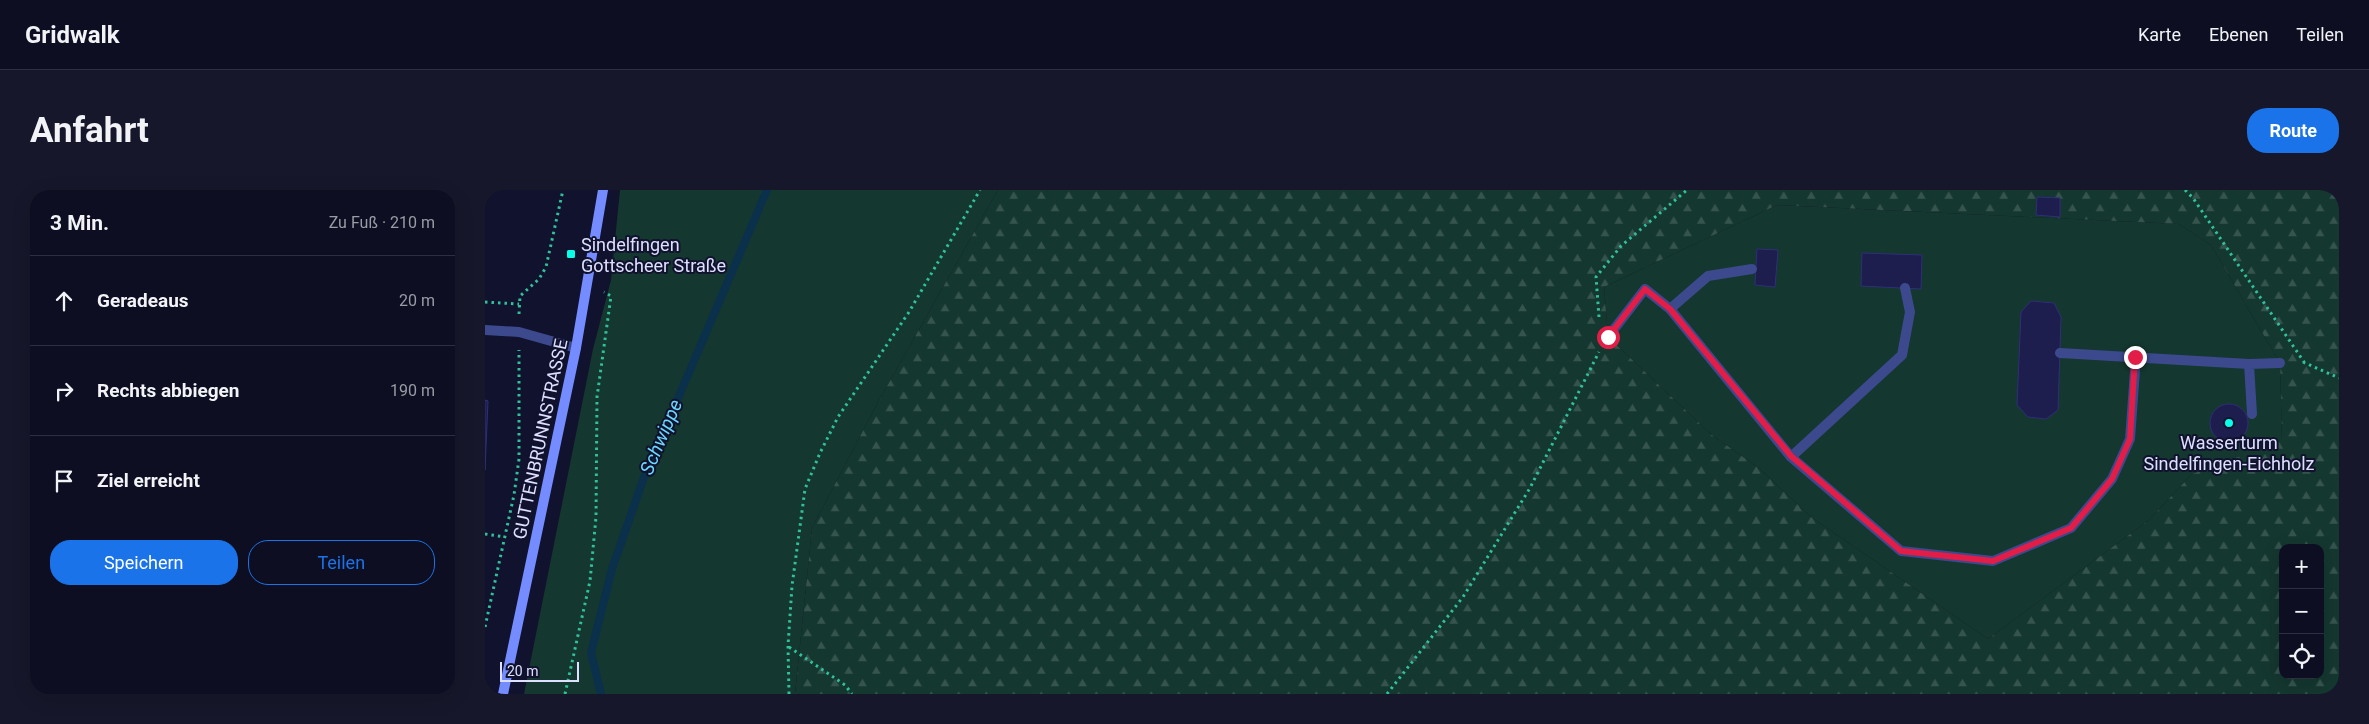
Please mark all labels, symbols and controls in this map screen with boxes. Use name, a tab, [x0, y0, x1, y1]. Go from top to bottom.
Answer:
text: Gridwalk	[25, 21, 120, 49]
text: Karte	[2138, 24, 2181, 45]
text: Ebenen	[2209, 24, 2268, 45]
text: Teilen	[2296, 24, 2344, 45]
button: Route	[2247, 108, 2339, 153]
text: Anfahrt	[30, 110, 149, 151]
text: 3 Min.	[50, 211, 109, 235]
text: Zu Fuß · 210 m	[329, 213, 435, 232]
place label: Sindelfingen Gottscheer Straße	[581, 234, 726, 276]
marker: Sindelfingen Gottscheer Straße	[565, 248, 577, 260]
icon: ahead	[50, 287, 78, 315]
text: Geradeaus	[97, 289, 189, 312]
text: 20 m	[399, 291, 435, 310]
route start	[1597, 326, 1620, 349]
street label: GUTTENBRUNNSTRASSE	[509, 337, 571, 541]
route end	[2124, 346, 2147, 369]
icon: right	[50, 377, 78, 405]
text: Rechts abbiegen	[97, 379, 239, 402]
text: 190 m	[390, 381, 435, 400]
water label: Schwippe	[635, 396, 687, 478]
marker: Wasserturm Sindelfingen-Eichholz	[2223, 417, 2235, 429]
place label: Wasserturm Sindelfingen-Eichholz	[2144, 432, 2315, 474]
icon: arrive	[50, 467, 78, 495]
text: Ziel erreicht	[97, 469, 200, 492]
button: Speichern	[50, 540, 238, 585]
button: Teilen	[248, 540, 435, 585]
map controls	[2279, 544, 2324, 679]
button: +	[2279, 544, 2324, 589]
button: −	[2279, 589, 2324, 634]
button: locate	[2279, 634, 2324, 679]
scale bar	[500, 659, 579, 682]
text: 20 m	[507, 663, 539, 679]

